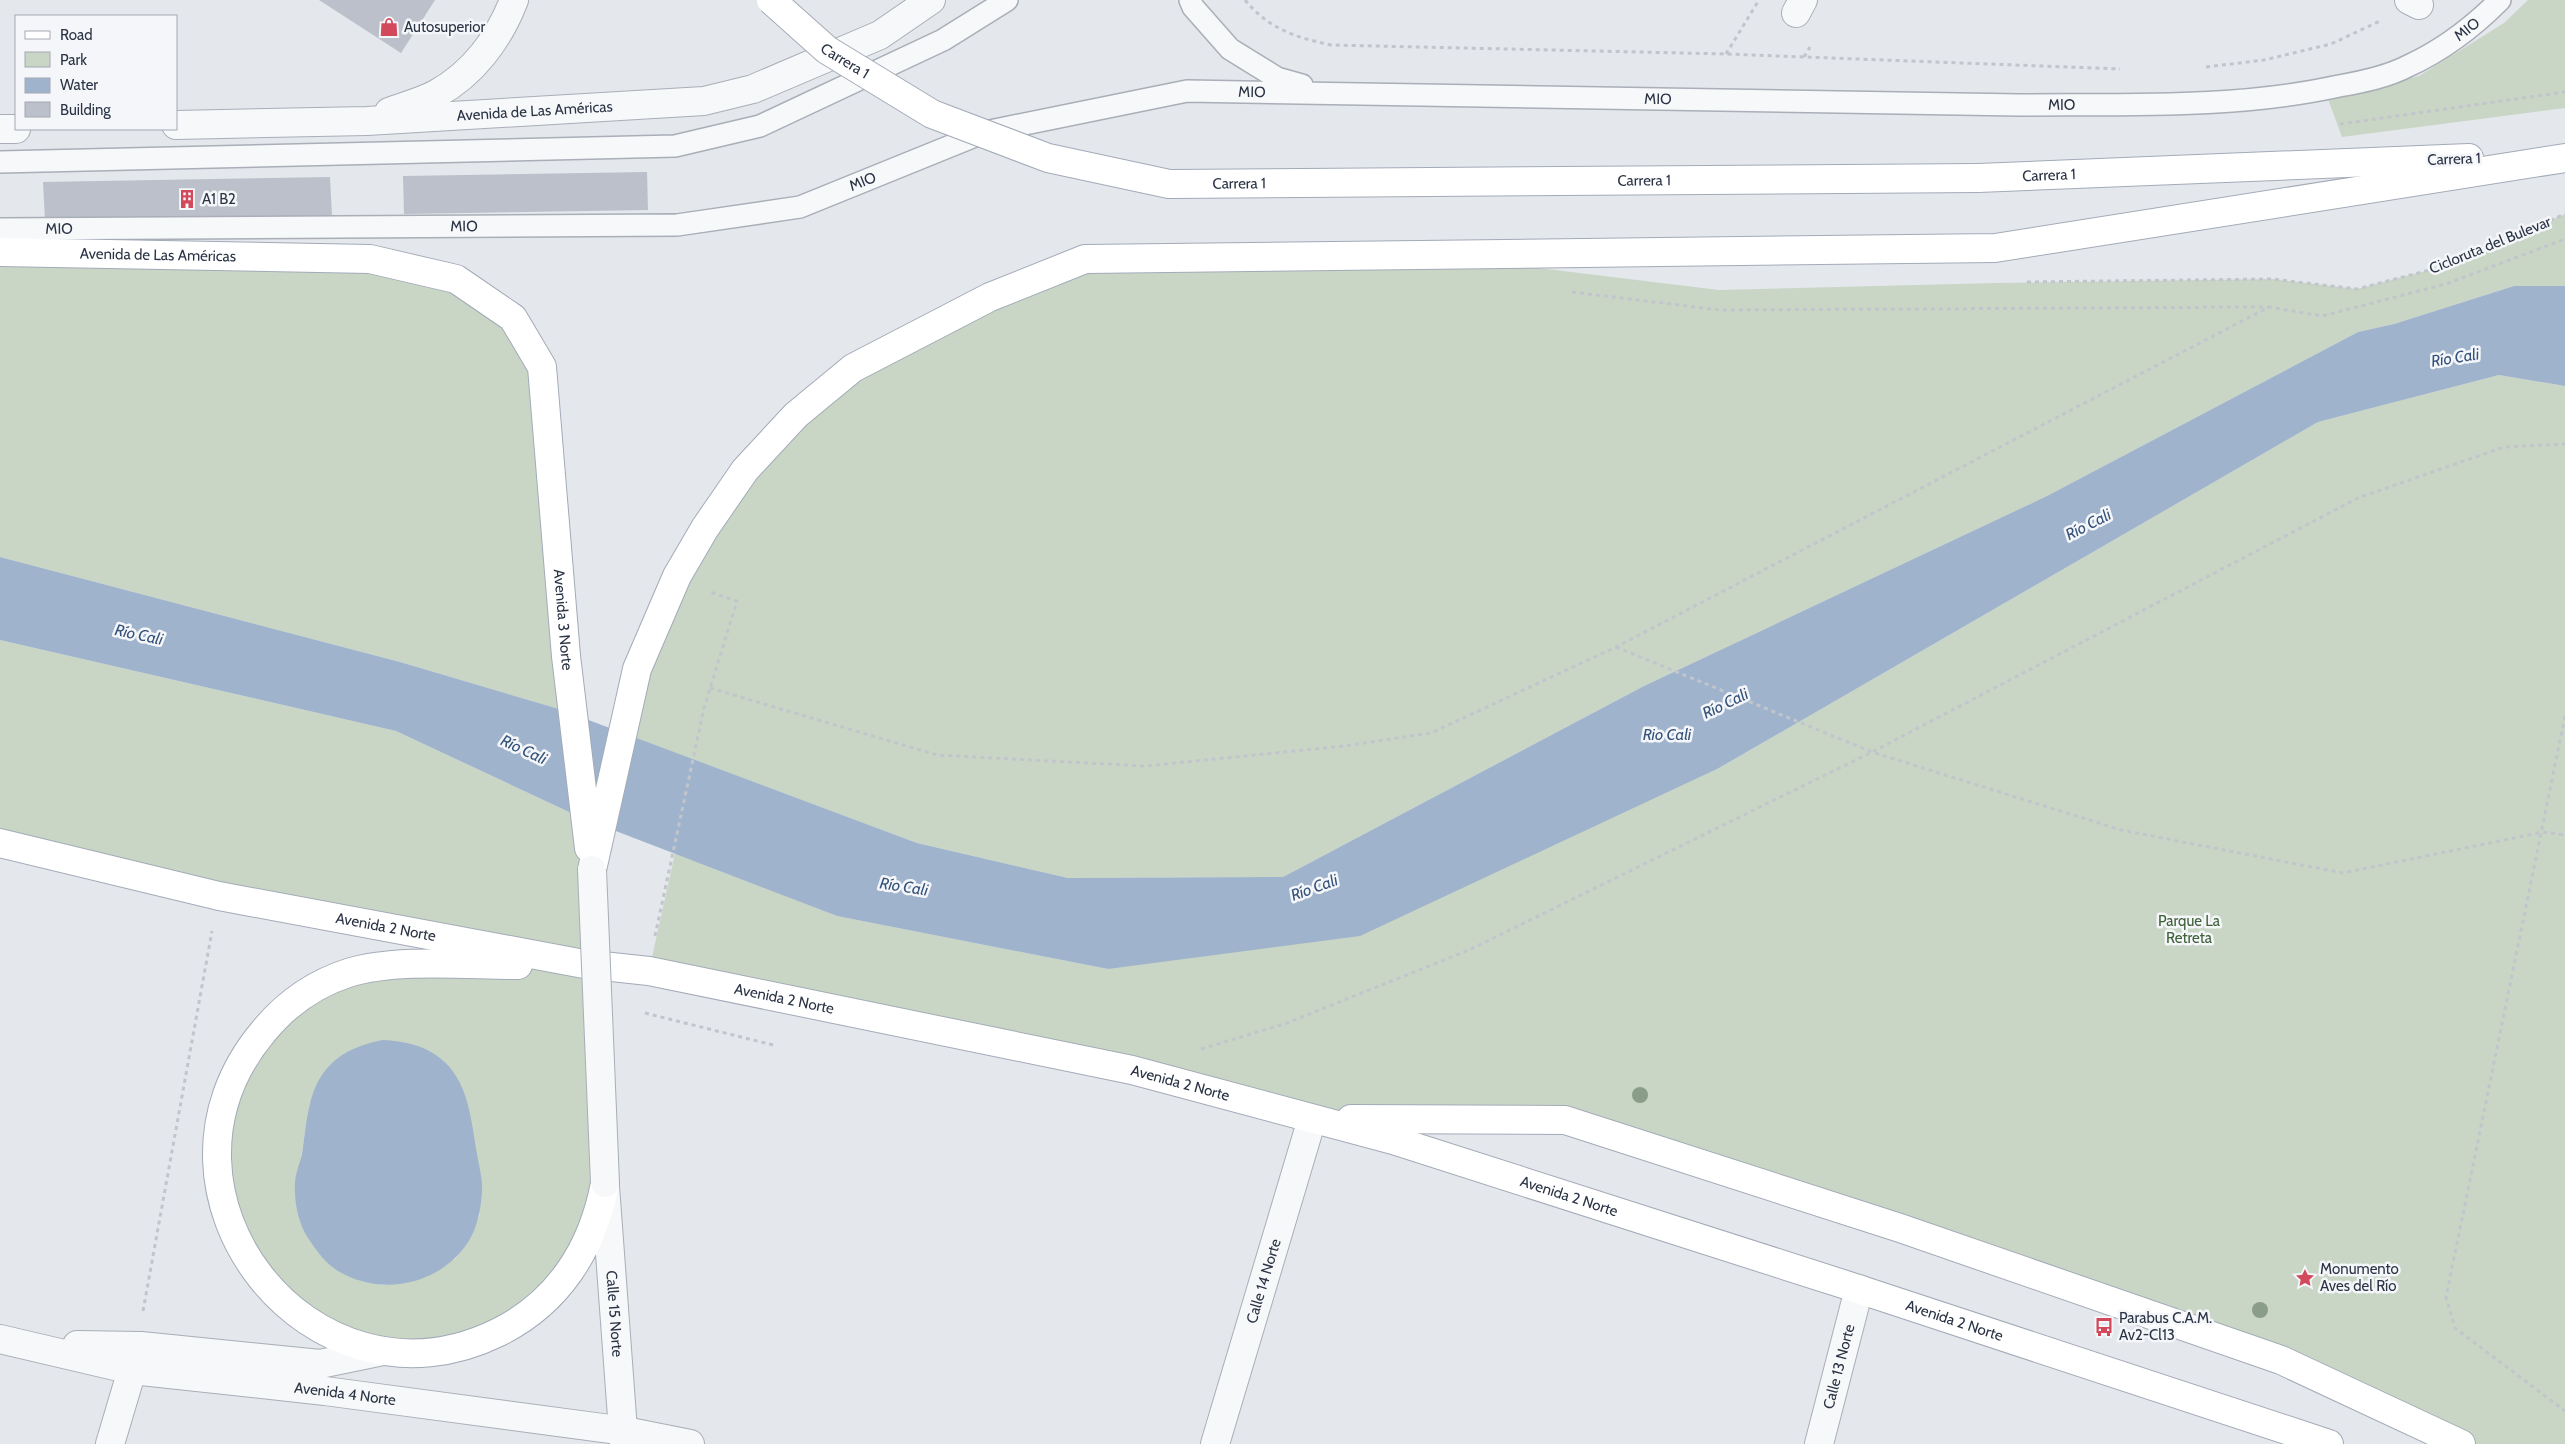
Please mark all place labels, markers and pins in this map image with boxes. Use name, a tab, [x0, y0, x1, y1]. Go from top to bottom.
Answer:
shop icon: Autosuperior	[378, 16, 400, 38]
place label: Autosuperior	[404, 18, 485, 36]
building icon: A1 B2	[176, 188, 198, 210]
place label: A1 B2	[202, 190, 236, 208]
place label: Monumento Aves del Río	[2320, 1260, 2399, 1295]
place icon: Monumento Aves del Río	[2294, 1267, 2316, 1289]
place label: Parabus C.A.M. Av2-Cl13	[2119, 1309, 2212, 1344]
bus stop icon: Parabus C.A.M. Av2-Cl13	[2093, 1316, 2115, 1338]

